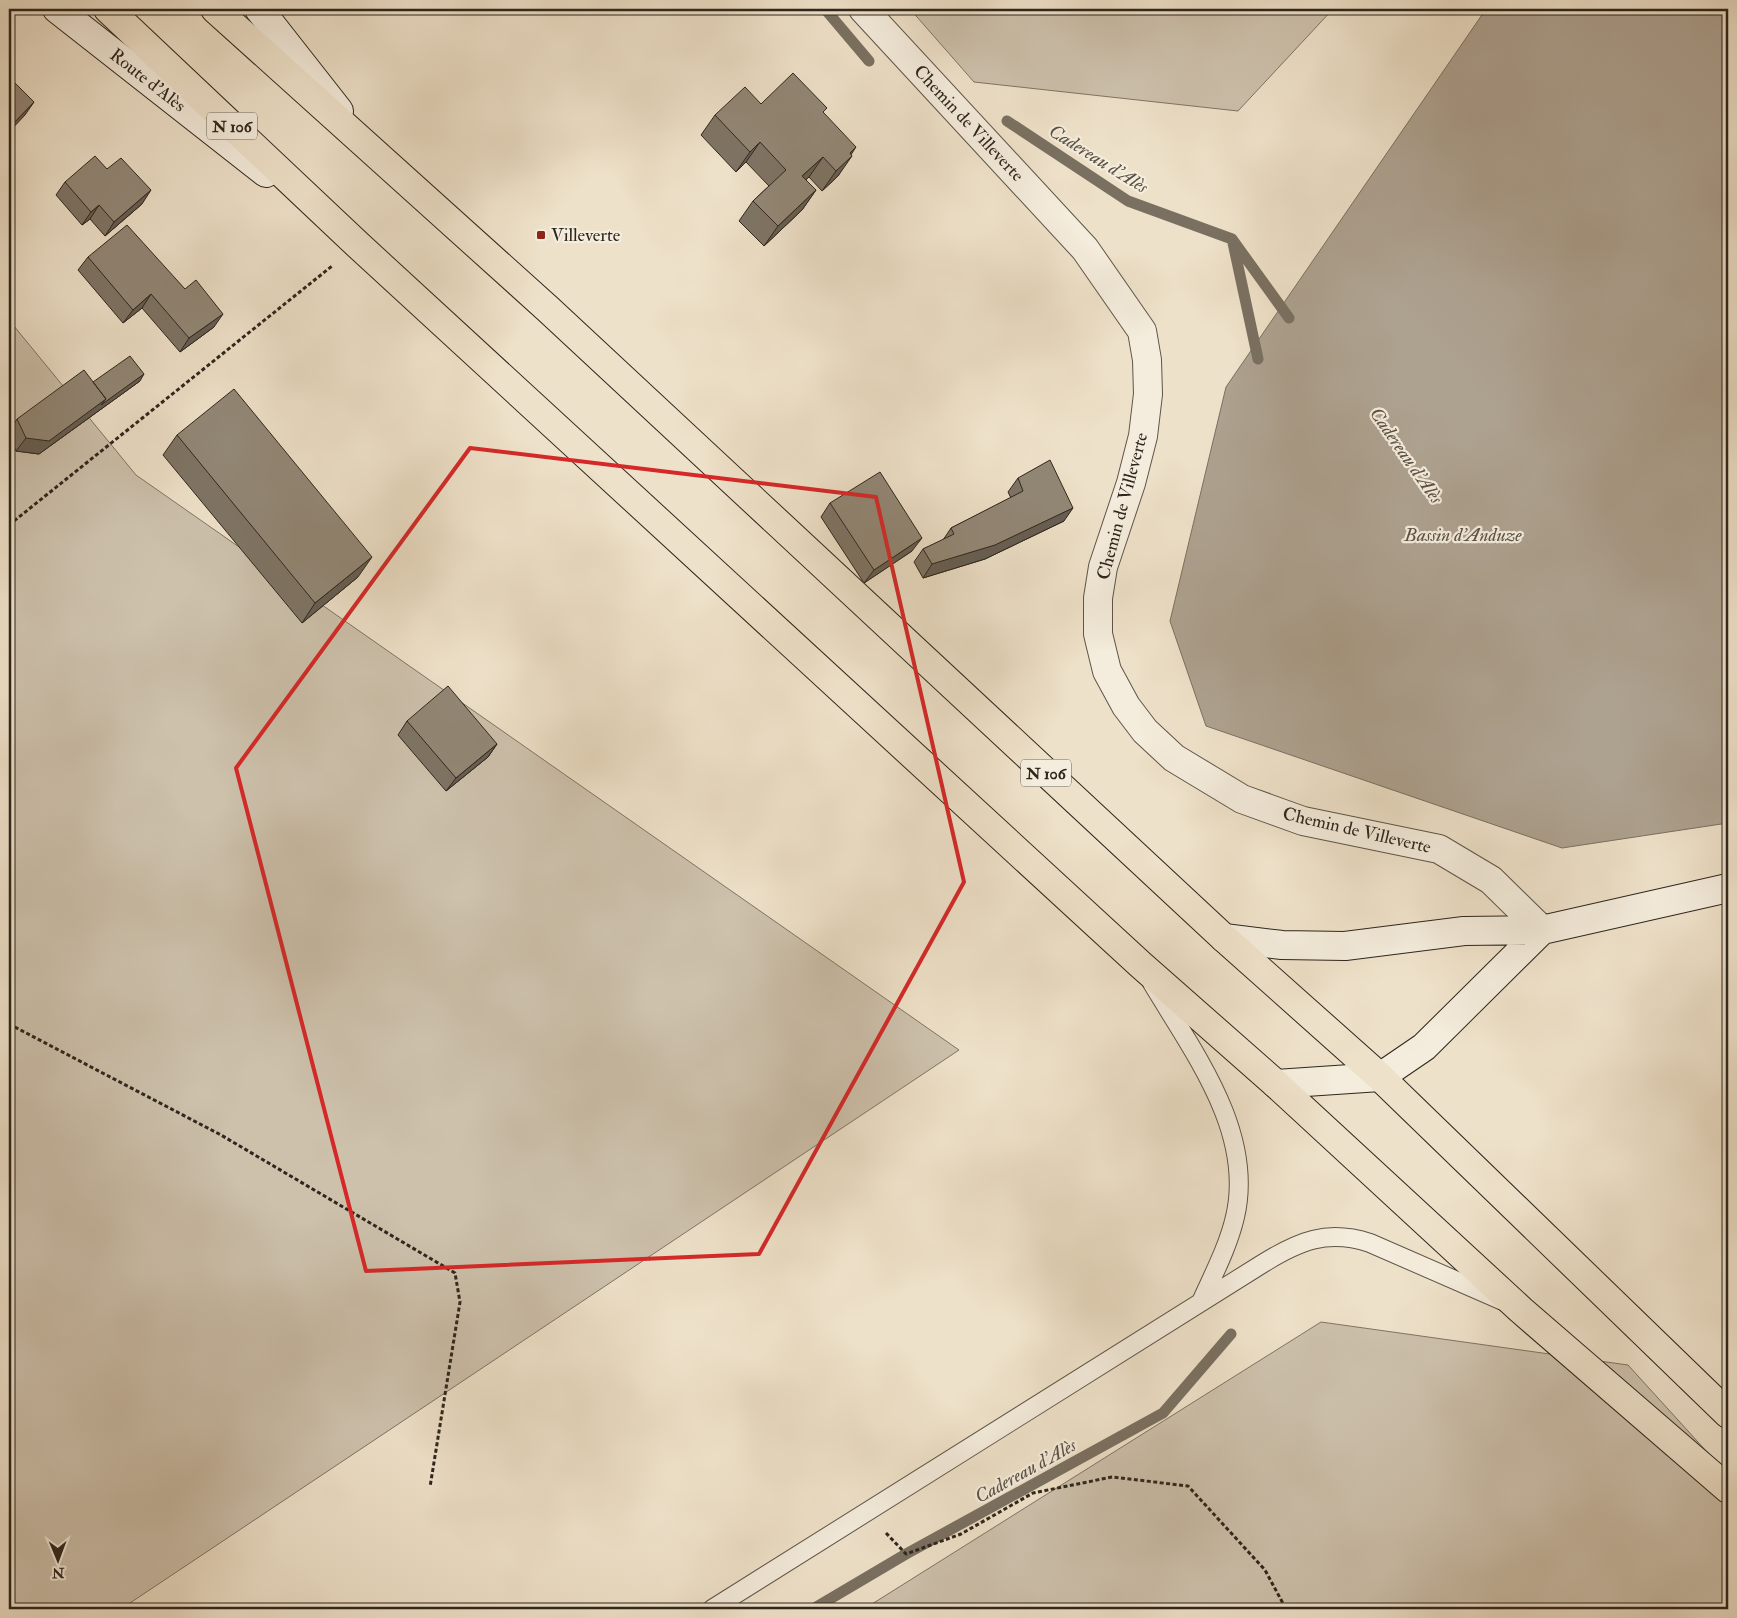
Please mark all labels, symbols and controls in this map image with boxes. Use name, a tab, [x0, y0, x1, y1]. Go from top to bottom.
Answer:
street label: Route d'Alès	[105, 44, 190, 117]
street label: Chemin de Villeverte	[909, 60, 1029, 187]
road number: N 106	[207, 112, 257, 140]
water label: Cadereau d'Alès	[1044, 119, 1153, 199]
place label: Villeverte	[551, 224, 621, 247]
marker: Villeverte	[535, 229, 547, 241]
water label: Cadereau d'Alès	[1364, 403, 1449, 509]
street label: Chemin de Villeverte	[1092, 430, 1153, 582]
water label: Bassin d'Anduze	[1403, 523, 1522, 547]
road number: N 106	[1021, 760, 1071, 786]
street label: Chemin de Villeverte	[1281, 802, 1434, 859]
water label: Cadereau d'Alès	[970, 1433, 1081, 1509]
north arrow	[32, 1536, 82, 1586]
text: N	[51, 1564, 66, 1581]

